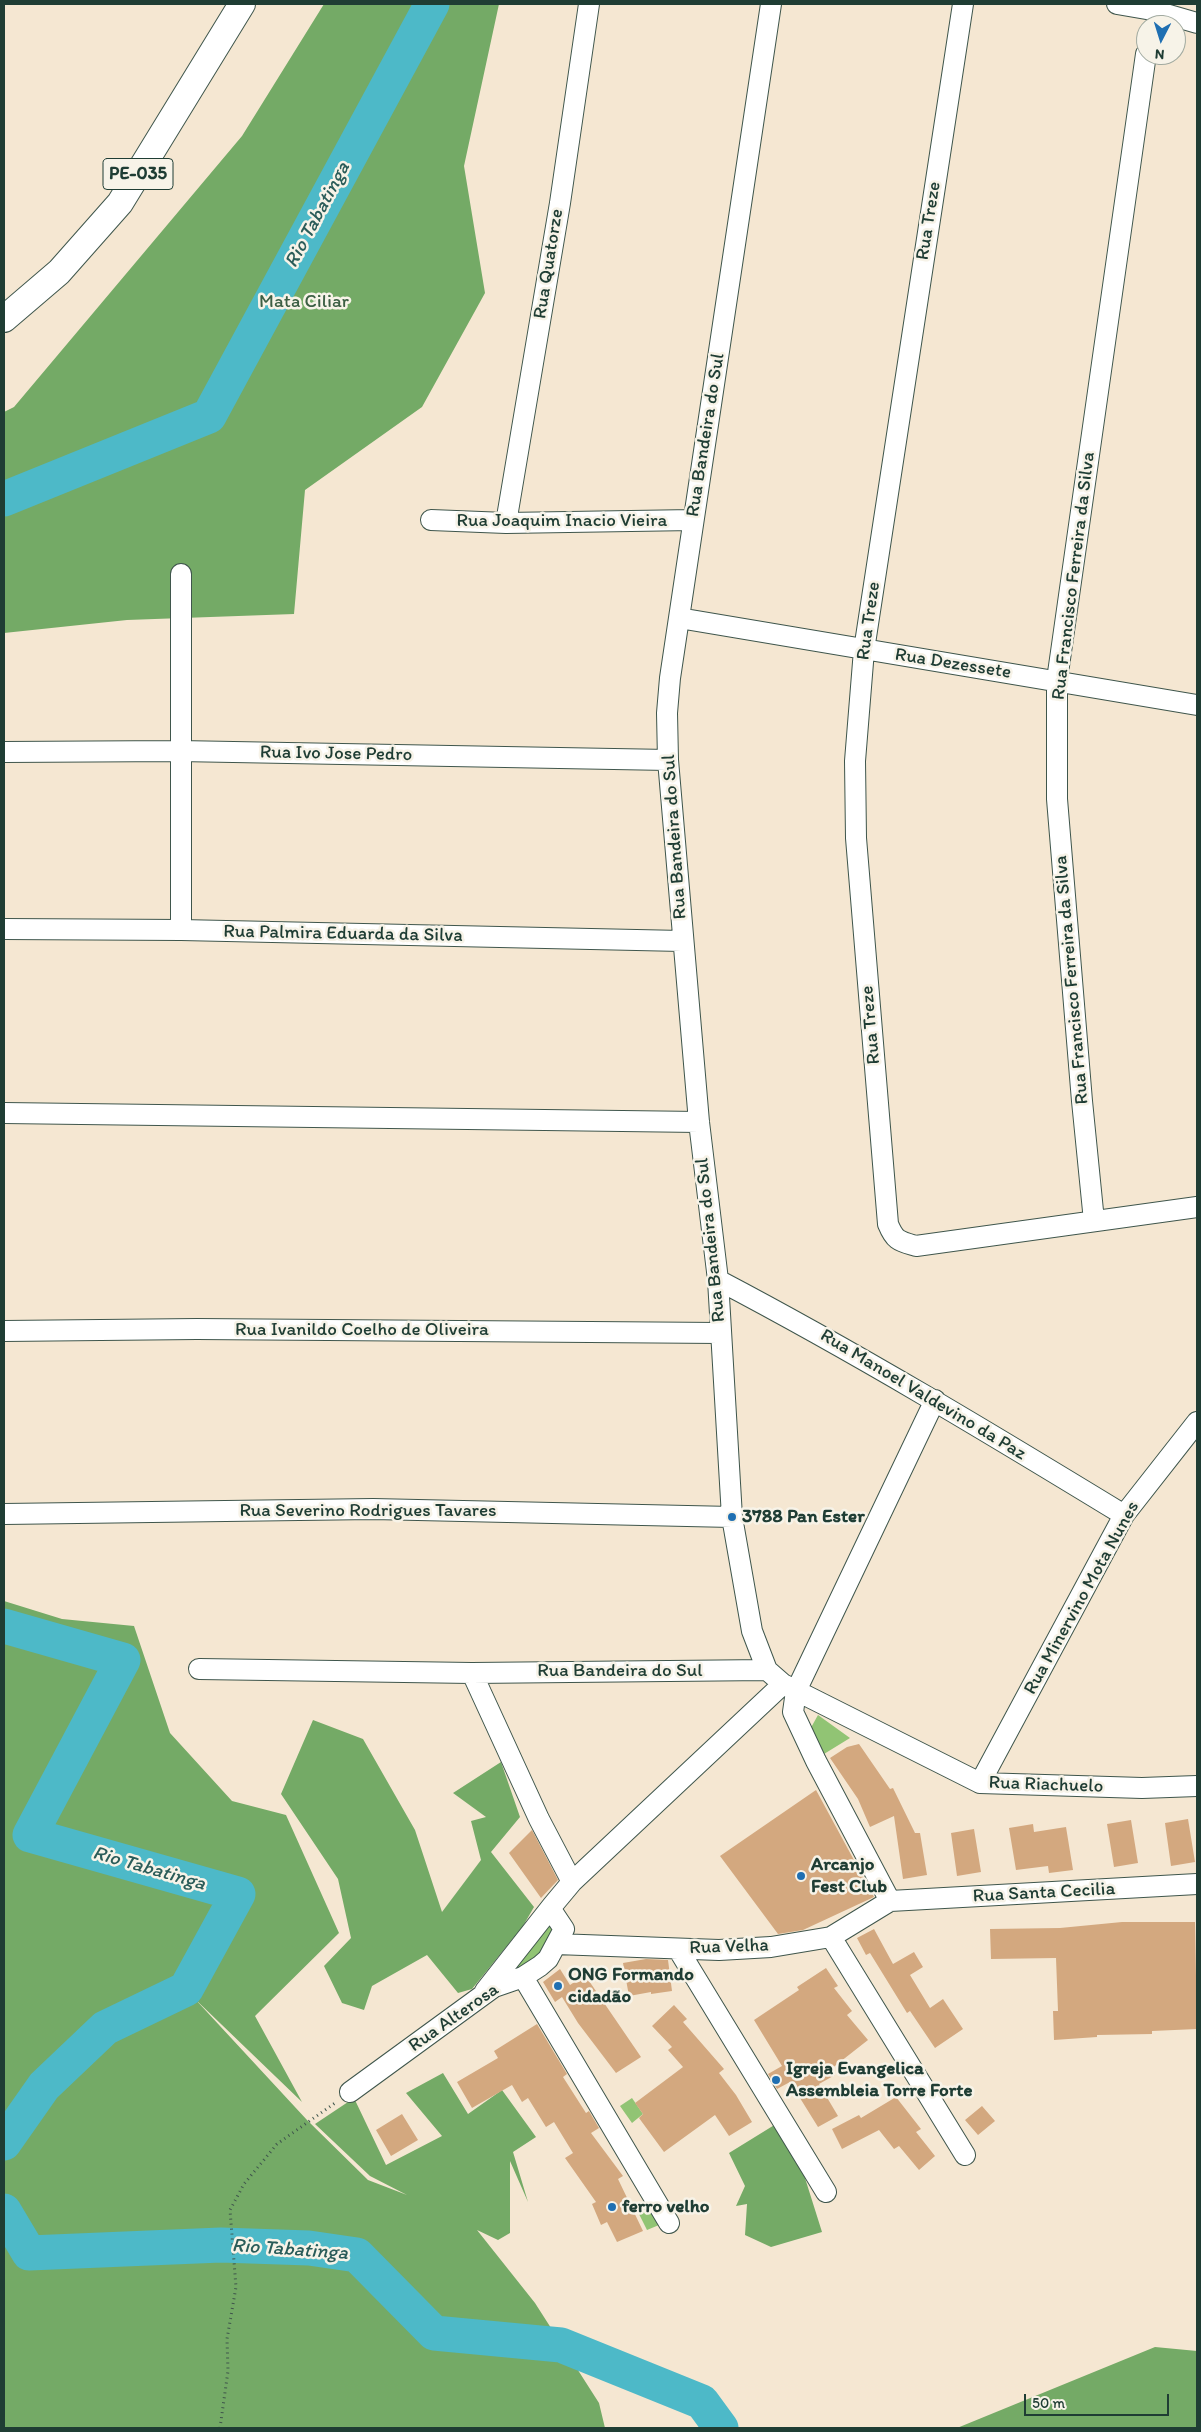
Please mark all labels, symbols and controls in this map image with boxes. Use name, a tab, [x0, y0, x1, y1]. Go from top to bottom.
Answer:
north arrow	[1136, 15, 1186, 65]
text: N	[1154, 46, 1165, 63]
road number: PE-035	[103, 158, 173, 190]
water label: Rio Tabatinga	[280, 158, 356, 272]
street label: Rua Treze	[912, 180, 946, 262]
street label: Rua Quatorze	[529, 207, 569, 321]
park label: Mata Ciliar	[259, 291, 349, 313]
street label: Rua Bandeira do Sul	[682, 352, 730, 518]
street label: Rua Francisco Ferreira da Silva	[1047, 451, 1101, 701]
street label: Rua Joaquim Inacio Vieira	[457, 510, 667, 532]
street label: Rua Treze	[852, 580, 886, 662]
street label: Rua Dezessete	[893, 644, 1013, 684]
street label: Rua Ivo Jose Pedro	[260, 741, 412, 767]
street label: Rua Bandeira do Sul	[658, 754, 692, 920]
street label: Rua Francisco Ferreira da Silva	[1050, 855, 1094, 1105]
street label: Rua Palmira Eduarda da Silva	[223, 921, 463, 947]
street label: Rua Treze	[856, 985, 886, 1065]
street label: Rua Bandeira do Sul	[691, 1157, 731, 1323]
street label: Rua Ivanildo Coelho de Oliveira	[235, 1319, 489, 1341]
street label: Rua Manoel Valdevino da Paz	[816, 1324, 1030, 1466]
street label: Rua Minervino Mota Nunes	[1019, 1497, 1145, 1699]
street label: Rua Severino Rodrigues Tavares	[239, 1500, 497, 1522]
place label: 3788 Pan Ester	[742, 1506, 865, 1528]
marker: 3788 Pan Ester	[726, 1511, 738, 1523]
street label: Rua Bandeira do Sul	[537, 1660, 703, 1682]
street label: Rua Riachuelo	[988, 1772, 1104, 1798]
water label: Rio Tabatinga	[90, 1841, 208, 1897]
place label: Arcanjo Fest Club	[811, 1854, 887, 1898]
marker: Arcanjo Fest Club	[795, 1870, 807, 1882]
street label: Rua Santa Cecilia	[972, 1878, 1116, 1908]
street label: Rua Velha	[689, 1934, 769, 1960]
place label: ONG Formando cidadão	[568, 1964, 694, 2008]
street label: Rua Alterosa	[405, 1979, 503, 2057]
marker: ONG Formando cidadão	[552, 1980, 564, 1992]
place label: Igreja Evangelica Assembleia Torre Forte	[786, 2058, 972, 2102]
marker: Igreja Evangelica Assembleia Torre Forte	[770, 2074, 782, 2086]
place label: ferro velho	[622, 2196, 709, 2218]
marker: ferro velho	[606, 2201, 618, 2213]
water label: Rio Tabatinga	[231, 2234, 349, 2266]
scale bar	[1026, 2384, 1171, 2416]
text: 50 m	[1032, 2394, 1065, 2412]

